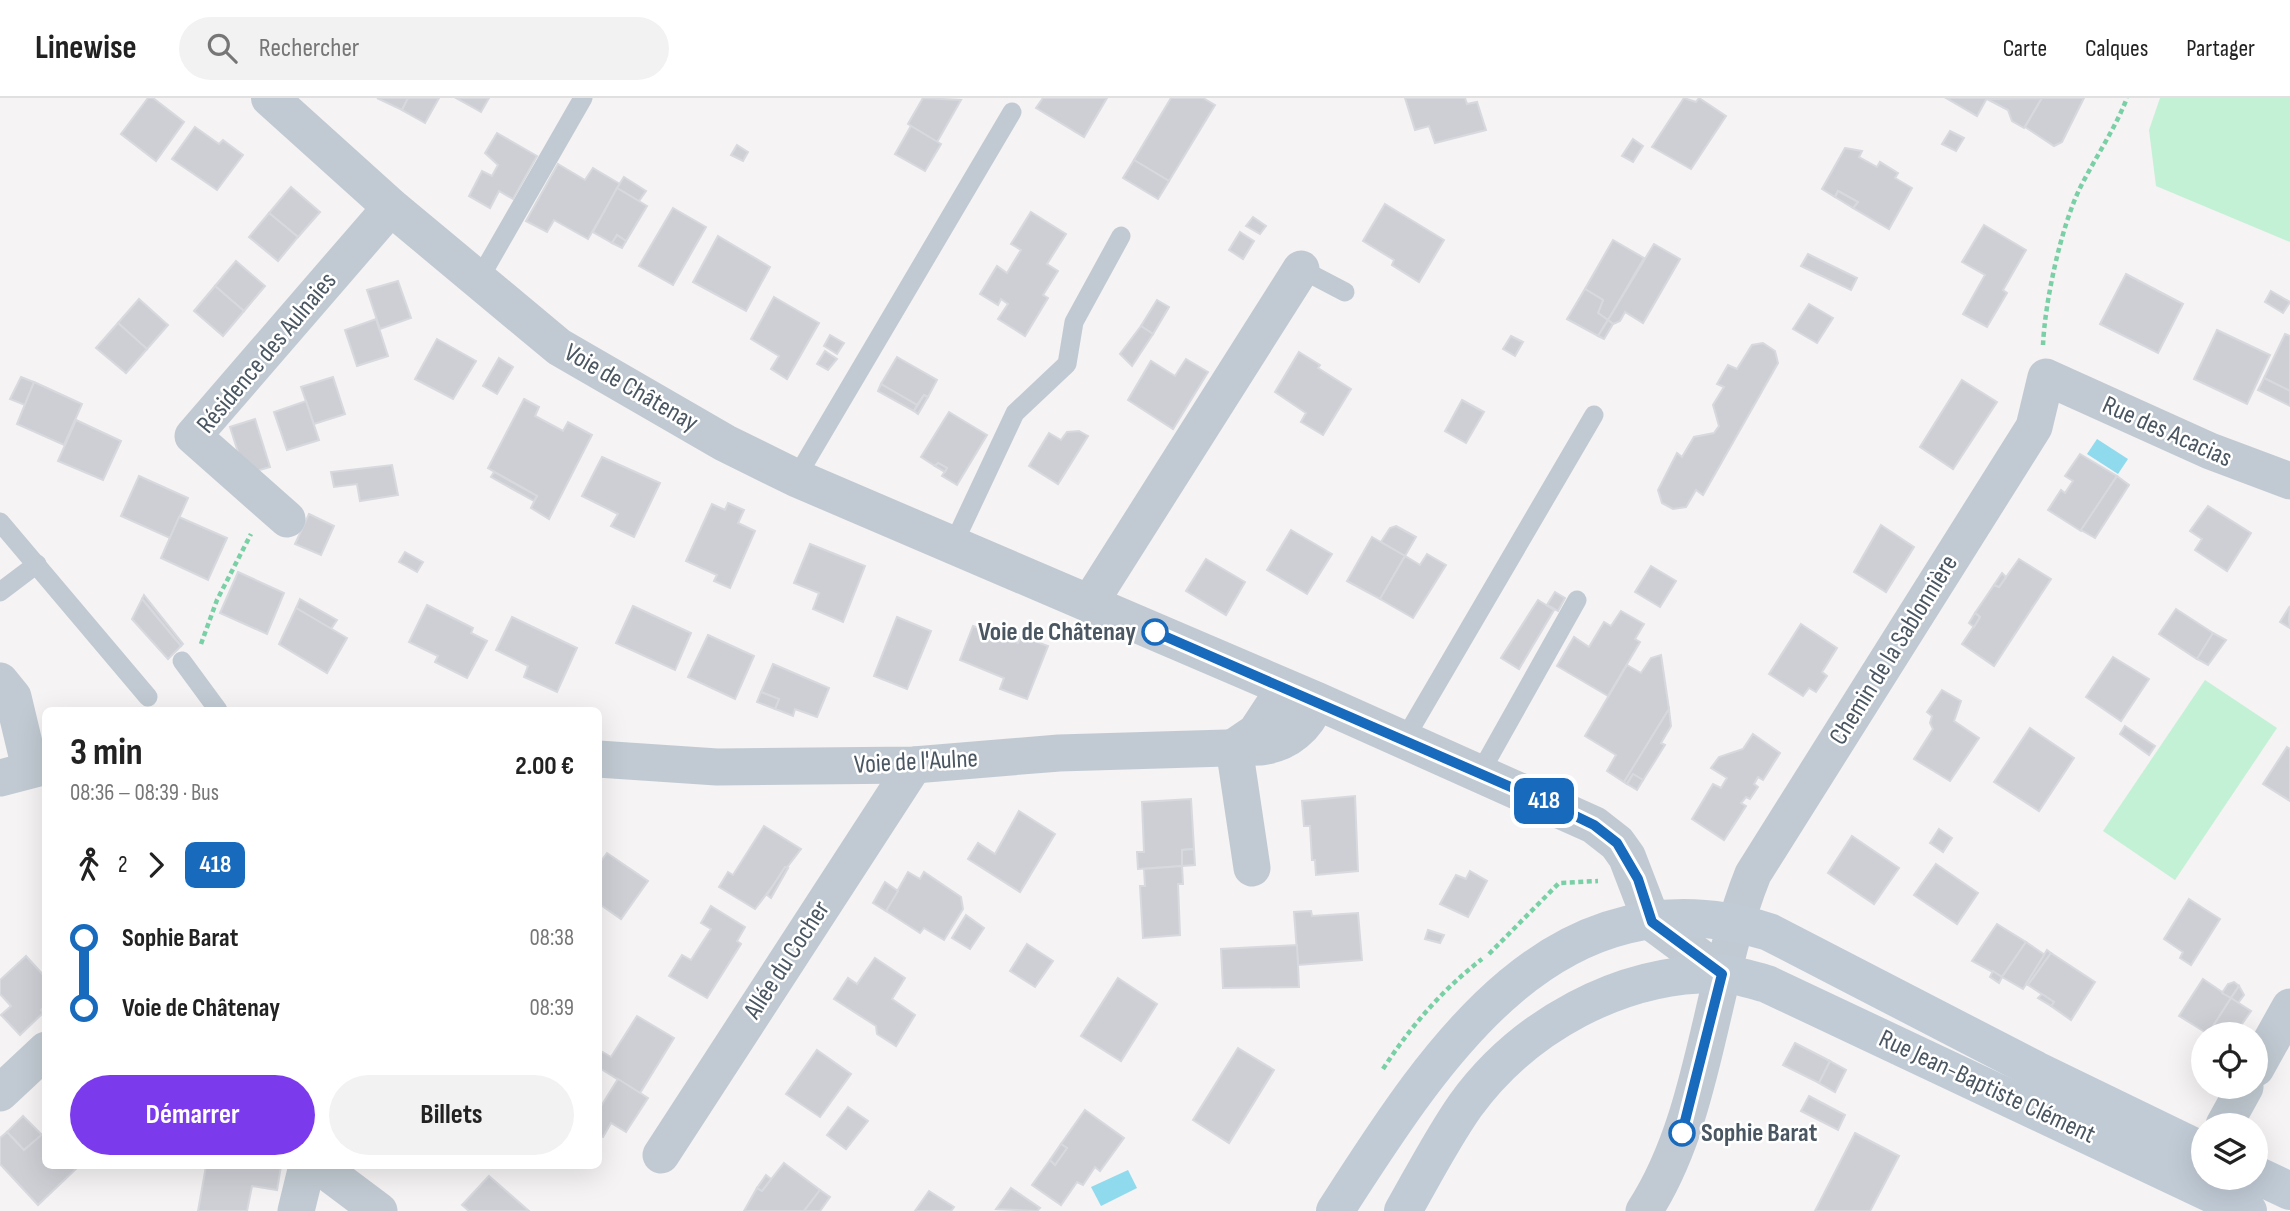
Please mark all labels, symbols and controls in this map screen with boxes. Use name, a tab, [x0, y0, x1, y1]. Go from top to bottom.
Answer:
search box	[179, 17, 669, 80]
text: Linewise	[35, 28, 137, 68]
icon: search	[203, 29, 241, 67]
text: Rechercher	[259, 33, 359, 64]
text: Carte	[2003, 34, 2047, 63]
text: Calques	[2085, 34, 2148, 63]
text: Partager	[2186, 34, 2255, 63]
street label: Résidence des Aulnaies	[191, 266, 343, 440]
street label: Voie de Châtenay	[559, 337, 703, 439]
street label: Rue des Acacias	[2097, 390, 2237, 474]
street label: Chemin de la Sablonnière	[1823, 549, 1965, 751]
place label: Voie de Châtenay	[978, 617, 1136, 648]
marker: Voie de Châtenay	[1142, 619, 1168, 645]
text: 3 min	[70, 730, 143, 775]
street label: Voie de l'Aulne	[853, 743, 979, 781]
text: 2.00 €	[515, 751, 574, 782]
line badge: 418	[1504, 778, 1584, 824]
text: 08:36 – 08:39 · Bus	[70, 779, 219, 807]
text: 418	[1528, 786, 1560, 815]
icon: walk	[70, 846, 108, 884]
icon: forward	[137, 846, 175, 884]
text: 418	[199, 850, 231, 879]
text: 2	[118, 851, 127, 879]
street label: Allée du Cocher	[737, 895, 837, 1026]
text: Sophie Barat	[122, 923, 238, 954]
text: 08:38	[530, 924, 574, 952]
text: Voie de Châtenay	[122, 993, 280, 1024]
text: 08:39	[529, 994, 574, 1022]
map controls	[2191, 1022, 2268, 1190]
button: locate	[2191, 1022, 2268, 1099]
street label: Rue Jean-Baptiste Clément	[1874, 1023, 2100, 1151]
button: Démarrer	[70, 1075, 315, 1155]
button: Billets	[329, 1075, 574, 1155]
button: layers	[2191, 1113, 2268, 1190]
place label: Sophie Barat	[1701, 1118, 1818, 1149]
marker: Sophie Barat	[1669, 1120, 1695, 1146]

